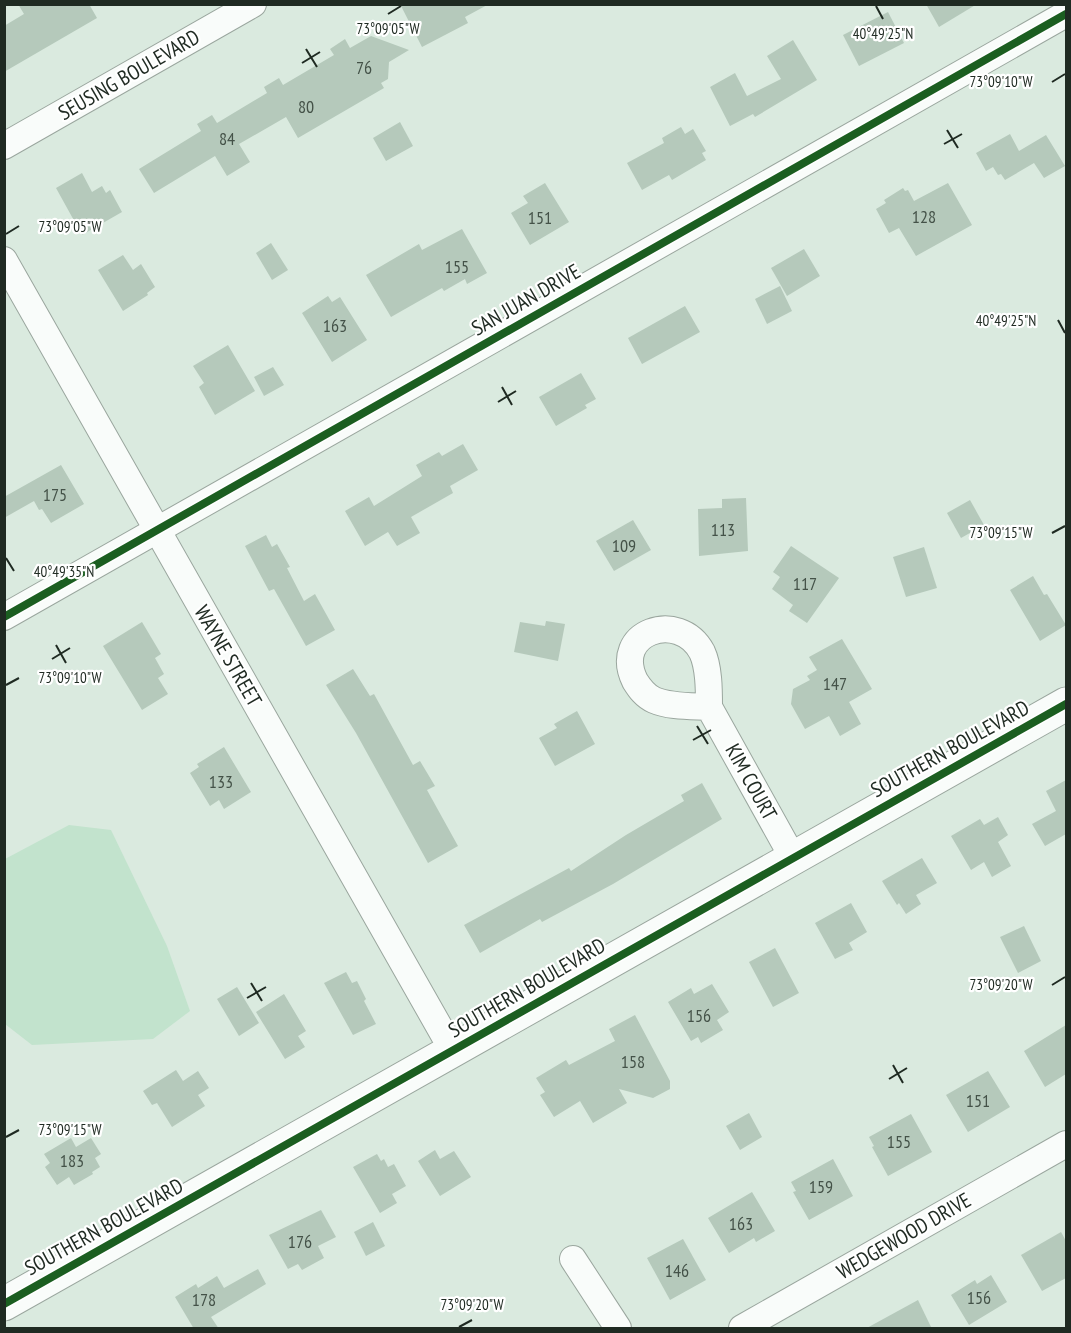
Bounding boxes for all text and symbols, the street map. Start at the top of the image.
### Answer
text: 73°09'05"W [356,19,420,38]
street label: SEUSING BOULEVARD [53,23,204,126]
text: 40°49'25"N [853,24,913,43]
house number: 76 [356,56,372,79]
text: 73°09'10"W [969,72,1033,91]
house number: 80 [298,95,314,118]
house number: 84 [219,127,235,150]
house number: 128 [912,205,936,228]
house number: 151 [528,206,552,229]
text: 73°09'05"W [38,217,102,236]
house number: 155 [445,255,469,278]
street label: SAN JUAN DRIVE [467,258,585,342]
text: 40°49'25"N [976,311,1036,330]
house number: 163 [323,314,347,337]
house number: 175 [43,483,67,506]
house number: 113 [711,518,735,541]
text: 73°09'15"W [969,523,1033,542]
house number: 109 [612,534,636,557]
text: 40°49'35"N [34,562,94,581]
house number: 117 [793,572,817,595]
street label: WAYNE STREET [189,600,269,712]
text: 73°09'10"W [38,668,102,687]
house number: 147 [823,672,847,695]
street label: SOUTHERN BOULEVARD [866,694,1034,803]
street label: KIM COURT [719,739,784,825]
house number: 133 [209,770,233,793]
street label: SOUTHERN BOULEVARD [443,932,610,1044]
text: 73°09'20"W [969,975,1033,994]
house number: 156 [687,1004,711,1027]
house number: 158 [621,1050,645,1073]
house number: 151 [966,1089,990,1112]
text: 73°09'15"W [38,1120,102,1139]
house number: 155 [887,1130,911,1153]
house number: 183 [60,1149,84,1172]
street label: SOUTHERN BOULEVARD [20,1172,188,1281]
house number: 159 [809,1175,833,1198]
street label: WEDGEWOOD DRIVE [832,1186,976,1285]
house number: 163 [729,1212,753,1235]
house number: 176 [288,1230,312,1253]
house number: 146 [665,1259,689,1282]
house number: 156 [967,1286,991,1309]
house number: 178 [192,1288,216,1311]
text: 73°09'20"W [440,1295,504,1314]

